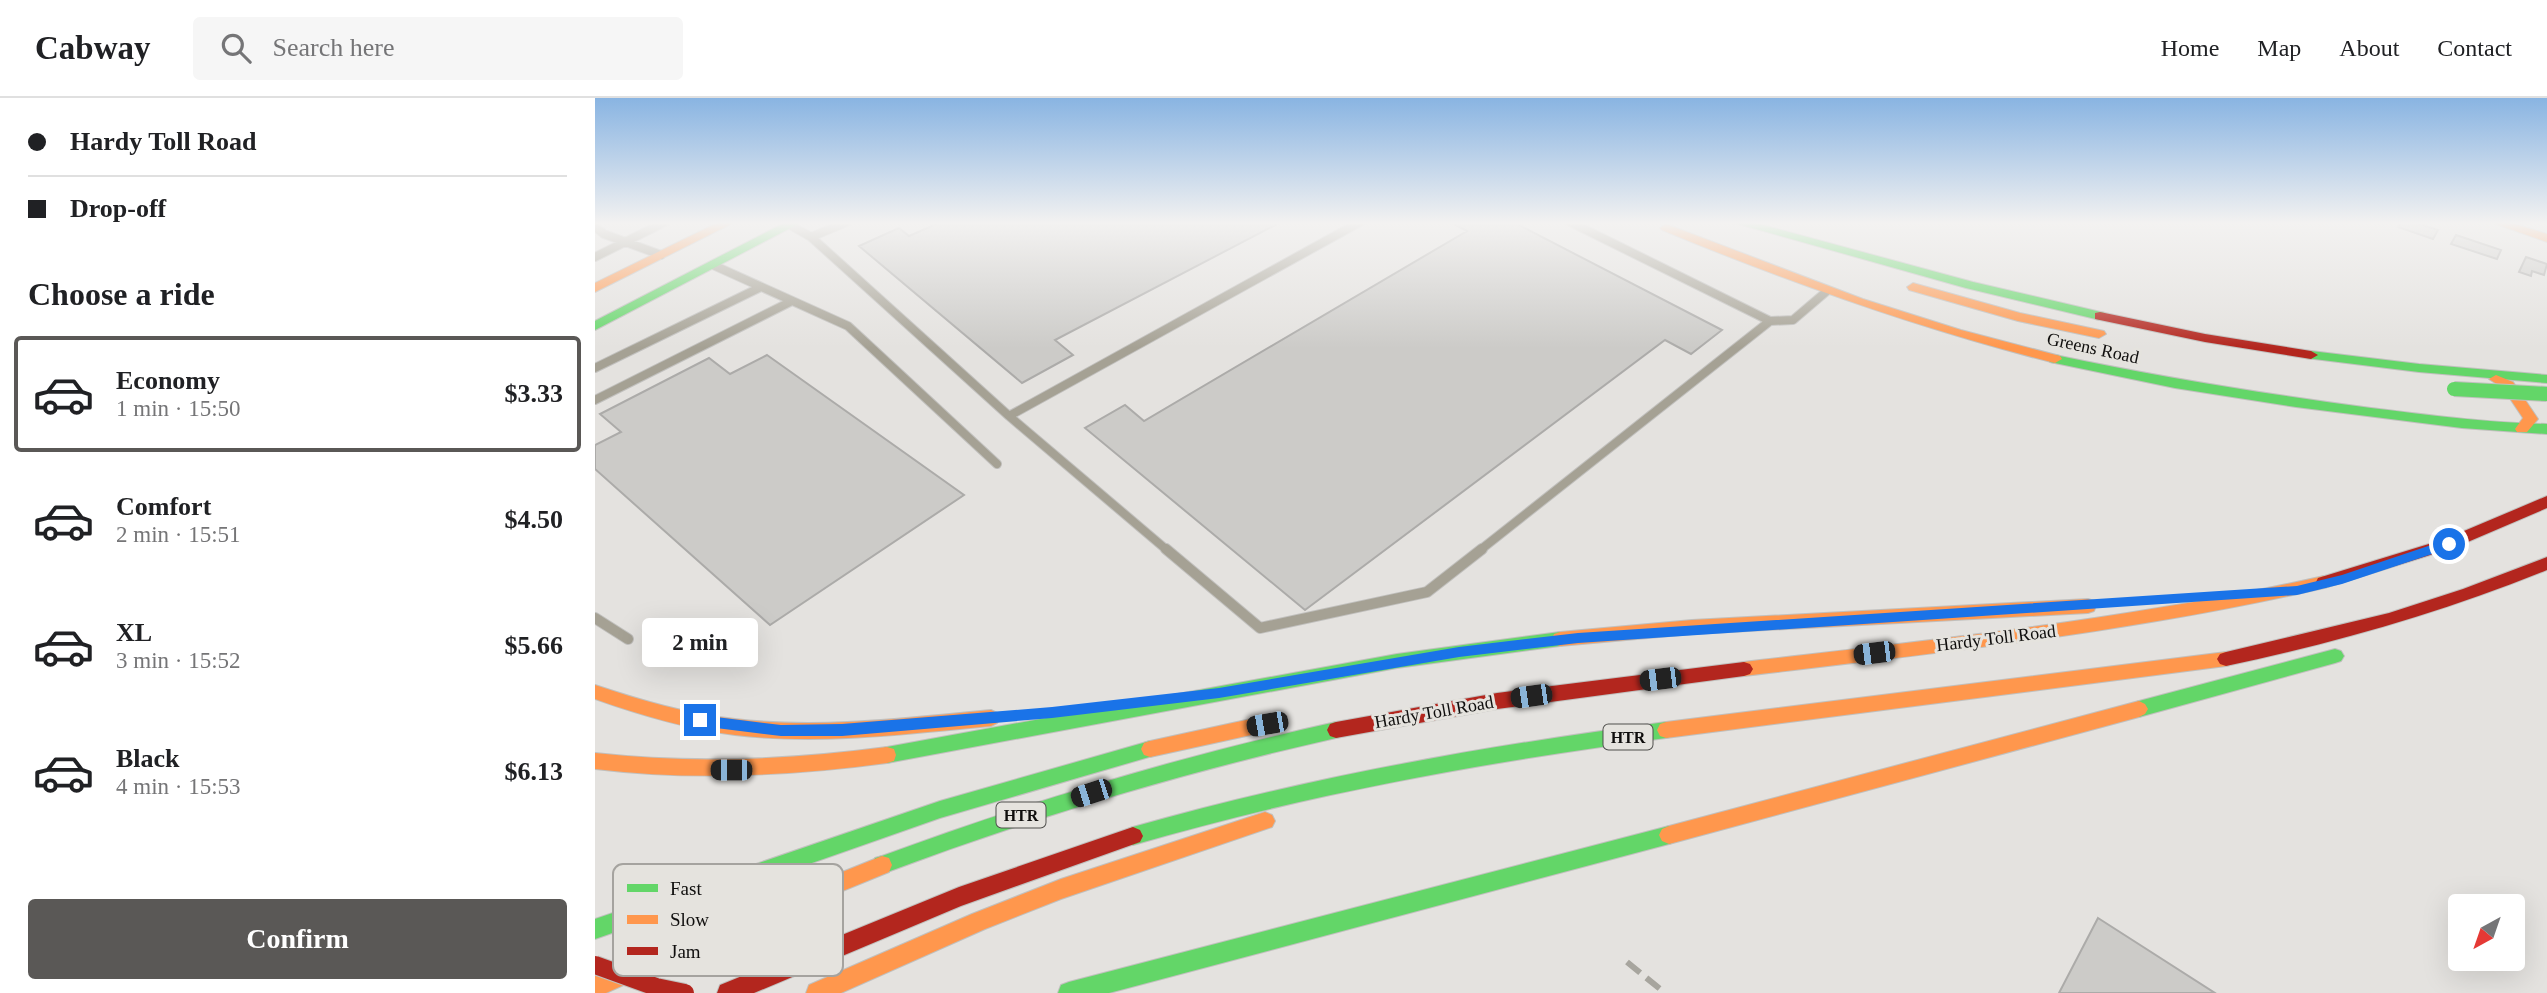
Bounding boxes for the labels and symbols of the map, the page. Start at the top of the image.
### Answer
street label: Greens Road [2045,329,2141,367]
route start [2433,528,2465,560]
callout: 2 min [642,618,758,668]
street label: Hardy Toll Road [1935,621,2057,655]
car [1852,640,1897,666]
car [1638,666,1683,692]
car [1509,683,1554,709]
street label: Hardy Toll Road [1373,692,1495,732]
route end [684,704,716,736]
car [1245,710,1290,738]
road number: HTR [1604,724,1653,750]
car [711,760,753,781]
car [1068,777,1115,809]
road number: HTR [997,802,1045,828]
legend [613,864,843,976]
text: Fast [670,878,702,899]
north arrow [2448,894,2525,971]
text: Slow [670,909,709,930]
text: Jam [670,941,701,962]

